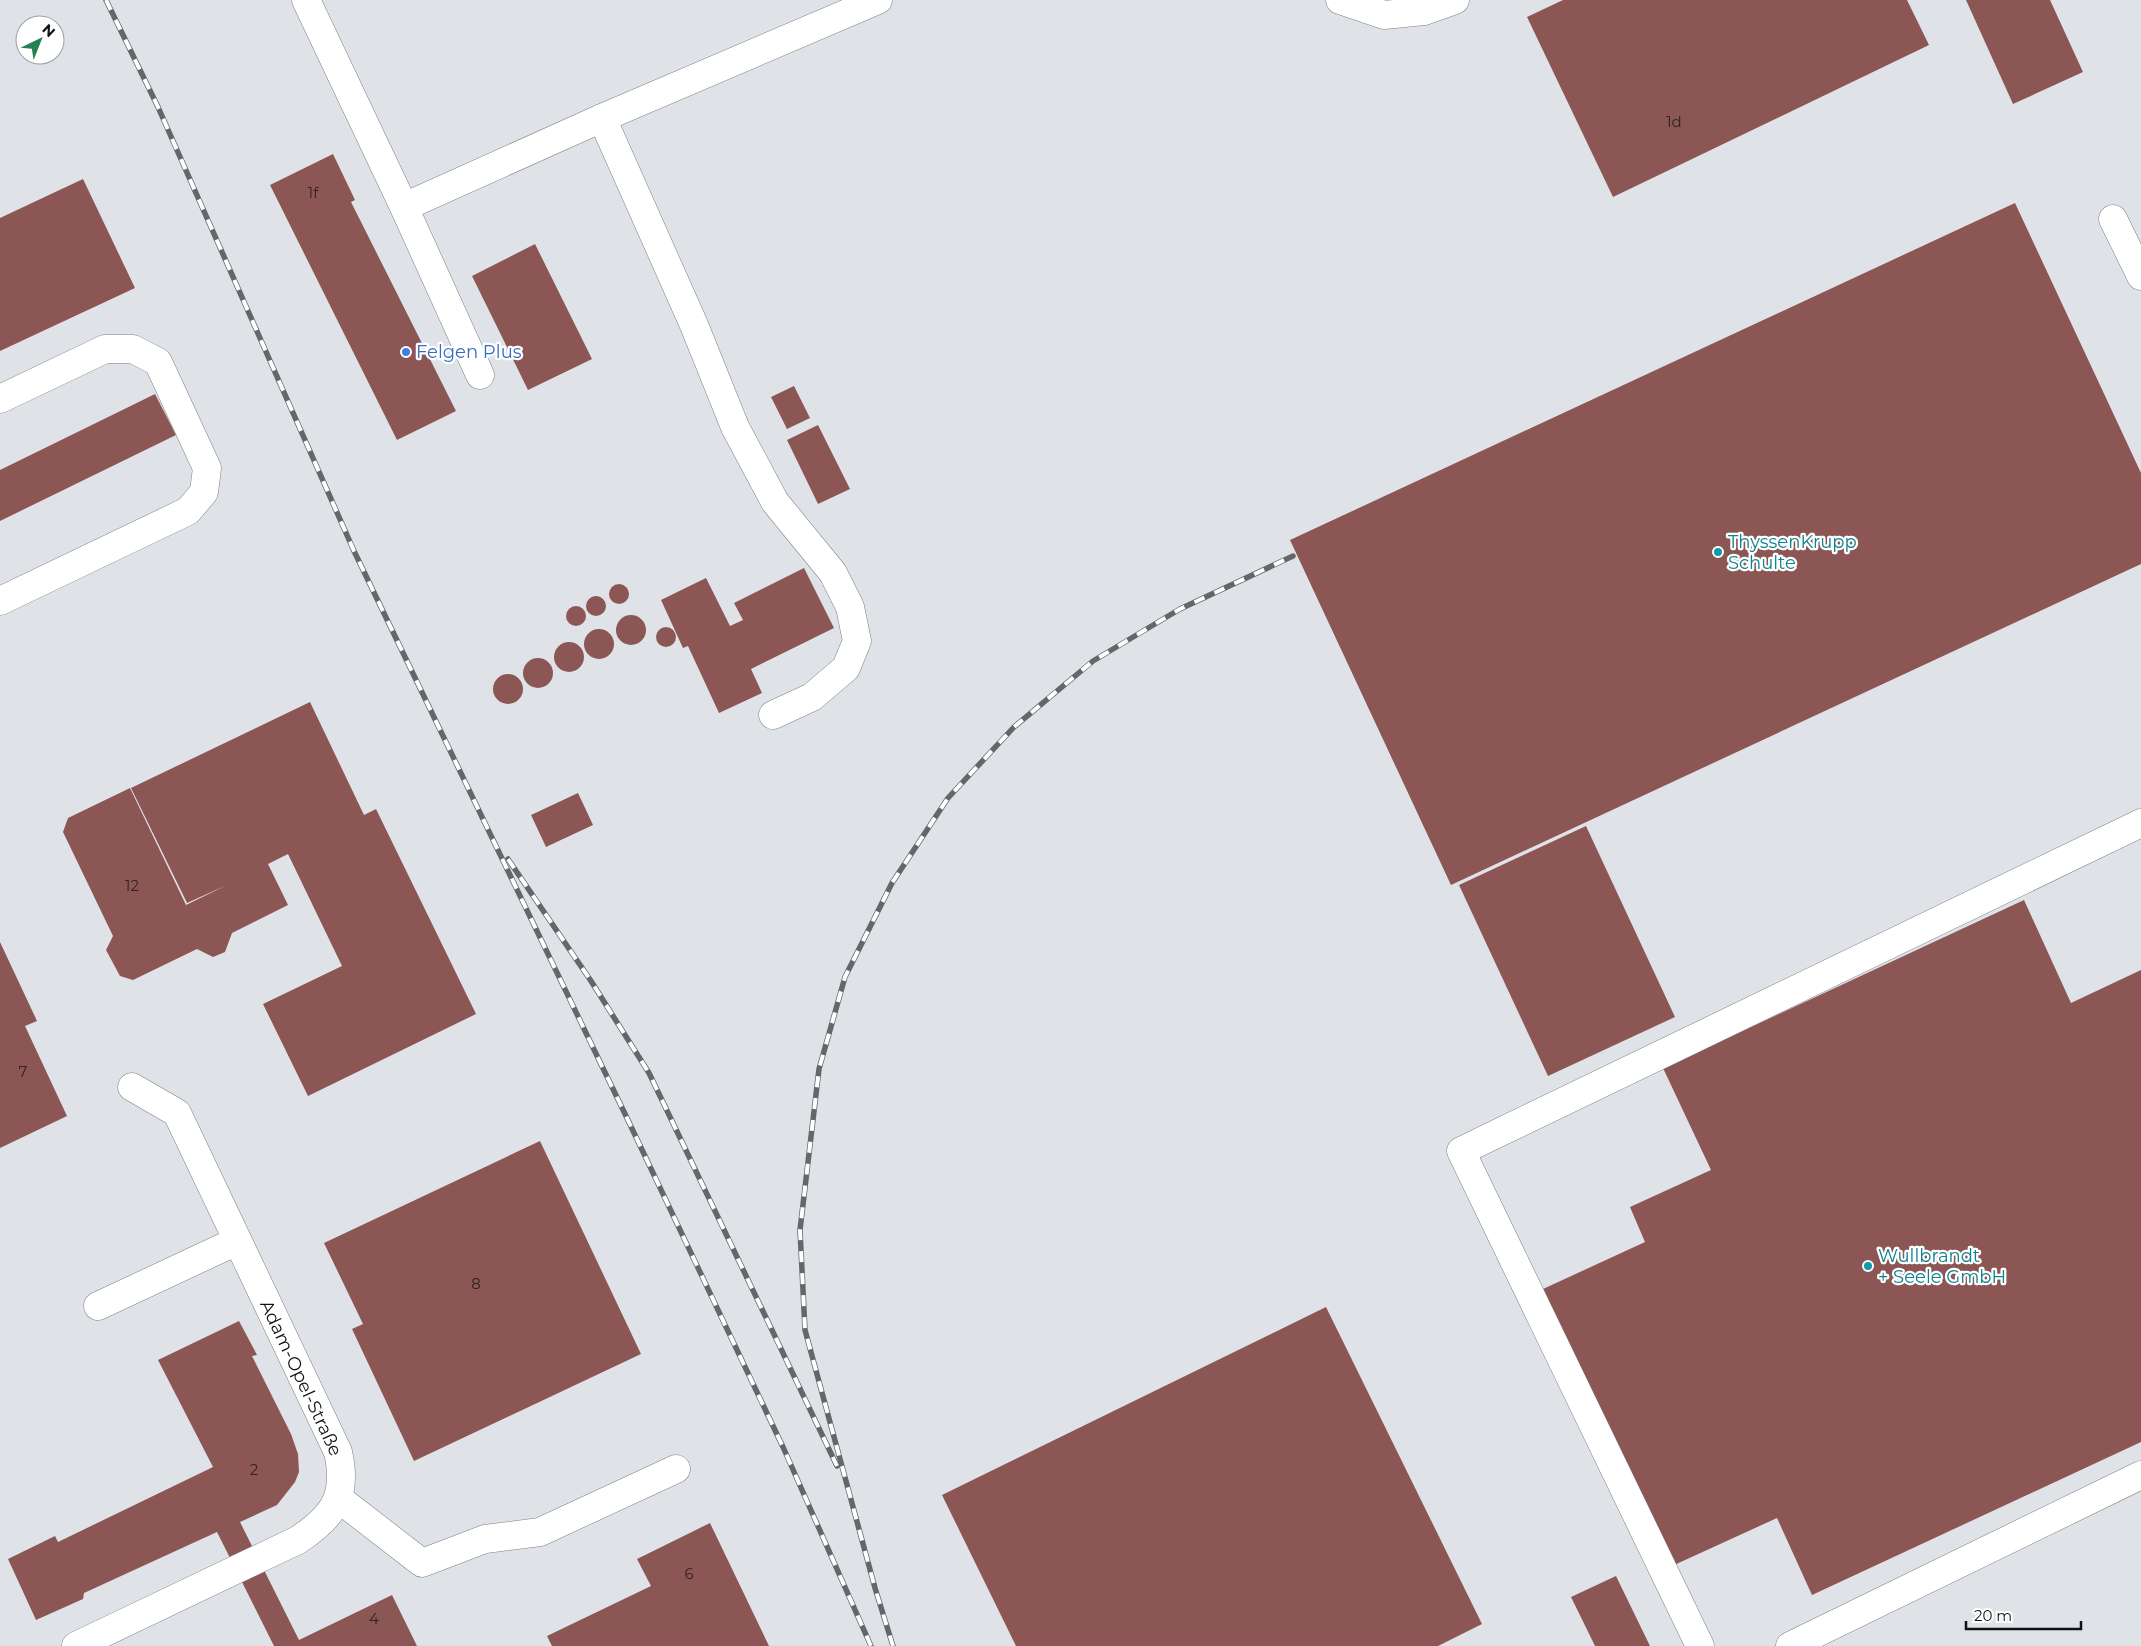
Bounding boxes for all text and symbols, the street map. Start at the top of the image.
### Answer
north arrow [15,15,65,65]
text: N [39,20,59,41]
house number: 1d [1666,112,1682,131]
house number: 1f [308,183,319,202]
place label: Felgen Plus [416,341,522,363]
marker: Felgen Plus [400,346,412,358]
place label: ThyssenKrupp Schulte [1728,531,1857,574]
marker: ThyssenKrupp Schulte [1712,546,1724,558]
house number: 12 [125,876,139,895]
house number: 7 [19,1062,28,1081]
place label: Wullbrandt + Seele GmbH [1878,1245,2006,1288]
marker: Wullbrandt + Seele GmbH [1862,1260,1874,1272]
house number: 8 [471,1274,481,1293]
street label: Adam-Opel-Straße [255,1296,347,1460]
house number: 2 [250,1460,258,1479]
house number: 6 [684,1564,694,1583]
scale bar [1966,1598,2081,1630]
text: 20 m [1974,1606,2012,1625]
house number: 4 [369,1609,379,1628]

